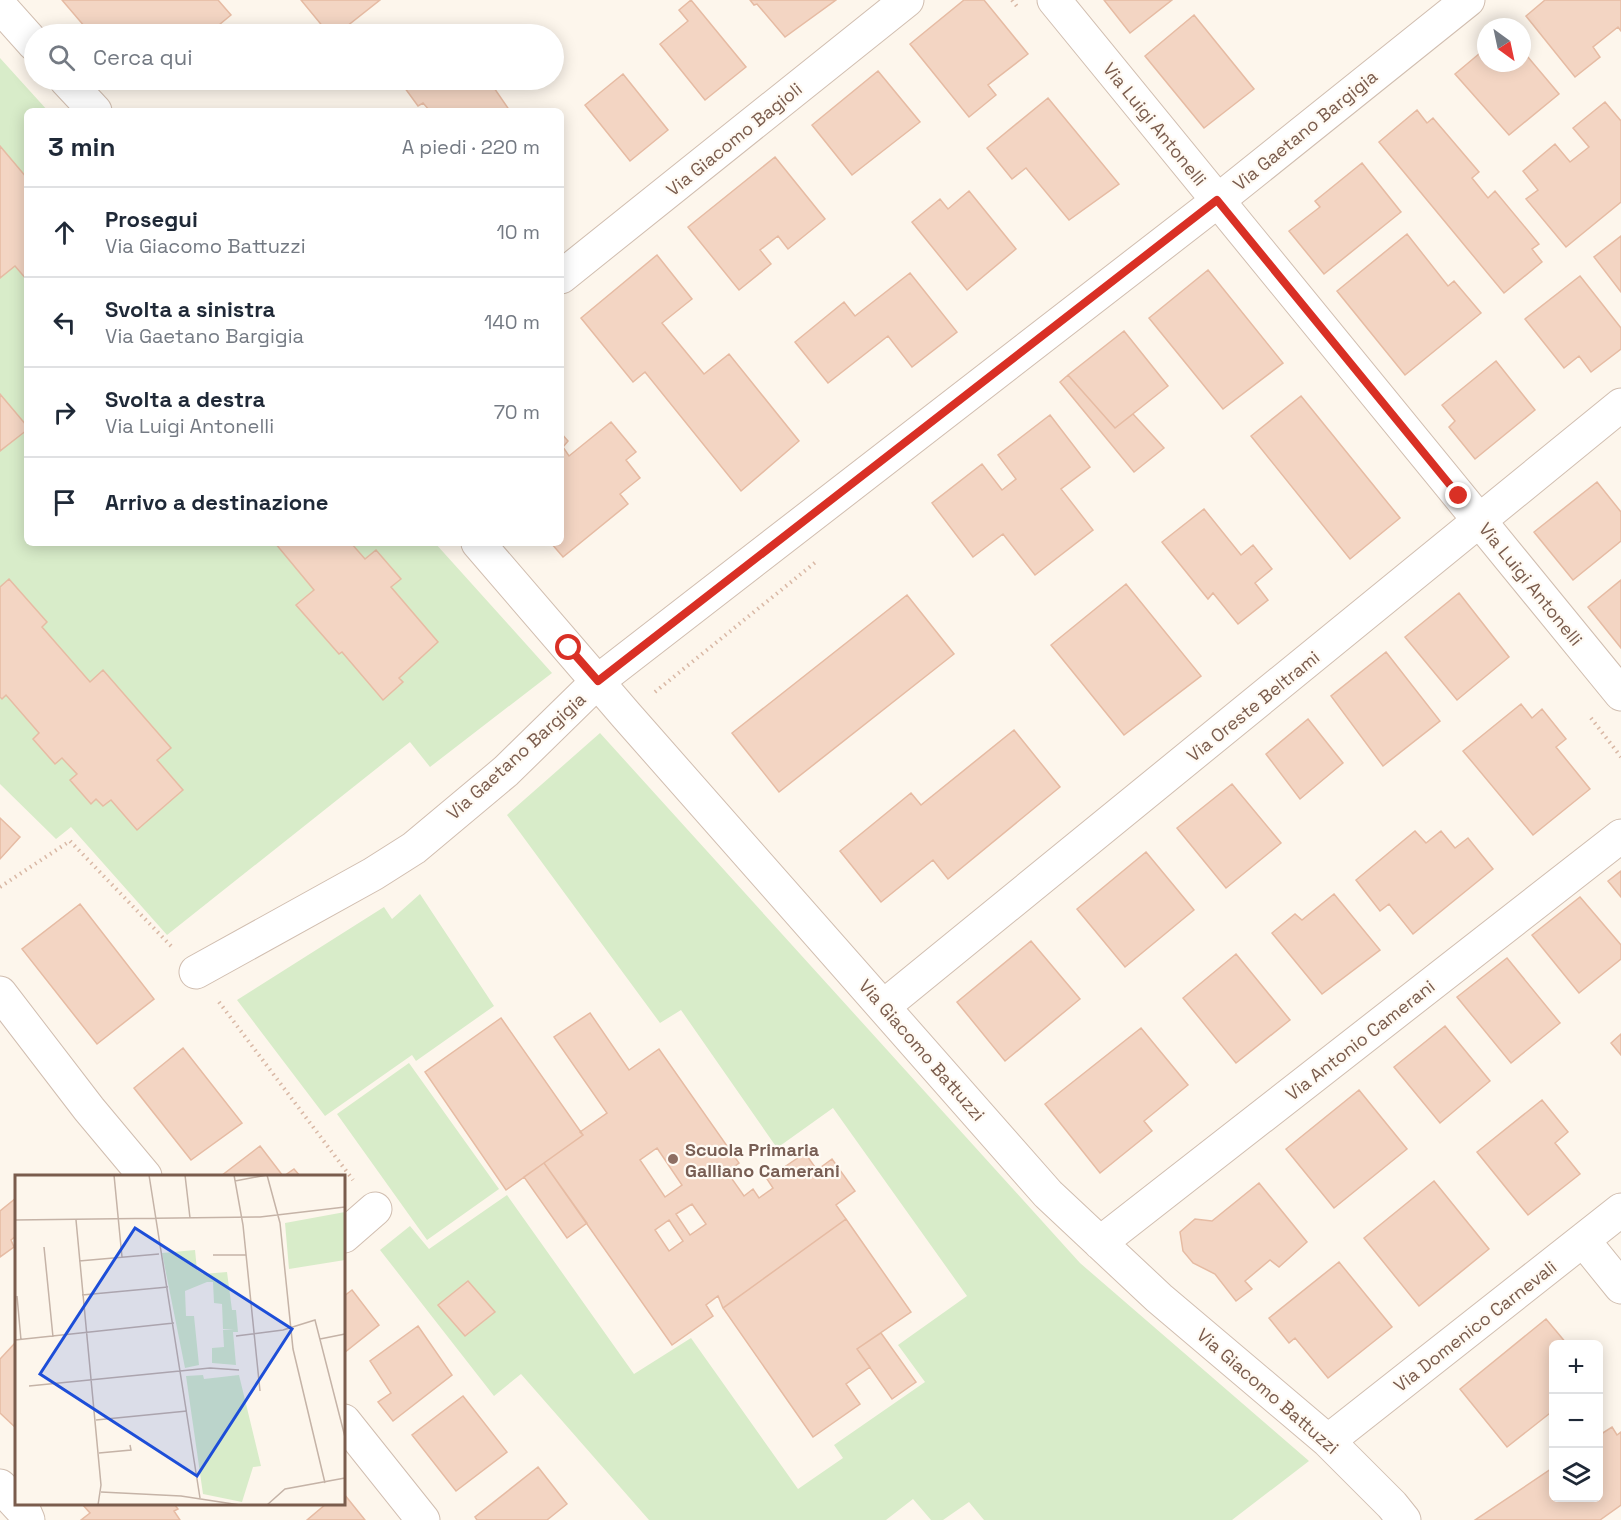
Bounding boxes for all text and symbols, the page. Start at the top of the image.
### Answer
north arrow [1477,18,1531,72]
search box [24,24,564,90]
icon: search [45,41,78,74]
text: Cerca qui [93,43,193,71]
street label: Via Luigi Antonelli [1098,58,1212,190]
street label: Via Gaetano Bargigia [1228,65,1382,195]
street label: Via Giacomo Bagioli [661,77,807,201]
text: 3 min [48,130,116,164]
text: A piedi · 220 m [402,134,540,160]
text: Prosegui [105,205,198,233]
icon: ahead [48,216,81,249]
text: 10 m [496,219,540,245]
text: Via Giacomo Battuzzi [105,233,306,259]
text: Svolta a sinistra [105,295,275,323]
icon: left [48,306,81,339]
text: 140 m [484,309,540,335]
text: Via Gaetano Bargigia [105,323,304,349]
text: Svolta a destra [105,385,265,413]
icon: right [48,396,81,429]
text: 70 m [494,399,540,425]
text: Via Luigi Antonelli [105,413,274,439]
route end [1445,482,1471,508]
icon: arrive [48,486,81,519]
text: Arrivo a destinazione [105,488,328,516]
street label: Via Luigi Antonelli [1474,518,1588,650]
route start [555,634,581,660]
street label: Via Oreste Beltrami [1182,645,1324,767]
street label: Via Gaetano Bargigia [442,688,590,824]
street label: Via Giacomo Battuzzi [854,974,990,1126]
street label: Via Antonio Camerani [1281,975,1439,1105]
place label: Scuola Primaria Galliano Camerani [685,1138,840,1182]
marker: Scuola Primaria Galliano Camerani [666,1152,680,1166]
inset map [15,1175,345,1505]
street label: Via Domenico Carnevali [1389,1255,1561,1397]
street label: Via Giacomo Battuzzi [1192,1323,1344,1459]
map controls [1549,1340,1603,1502]
button: + [1549,1340,1603,1394]
button: − [1549,1394,1603,1448]
button: layers [1549,1448,1603,1502]

